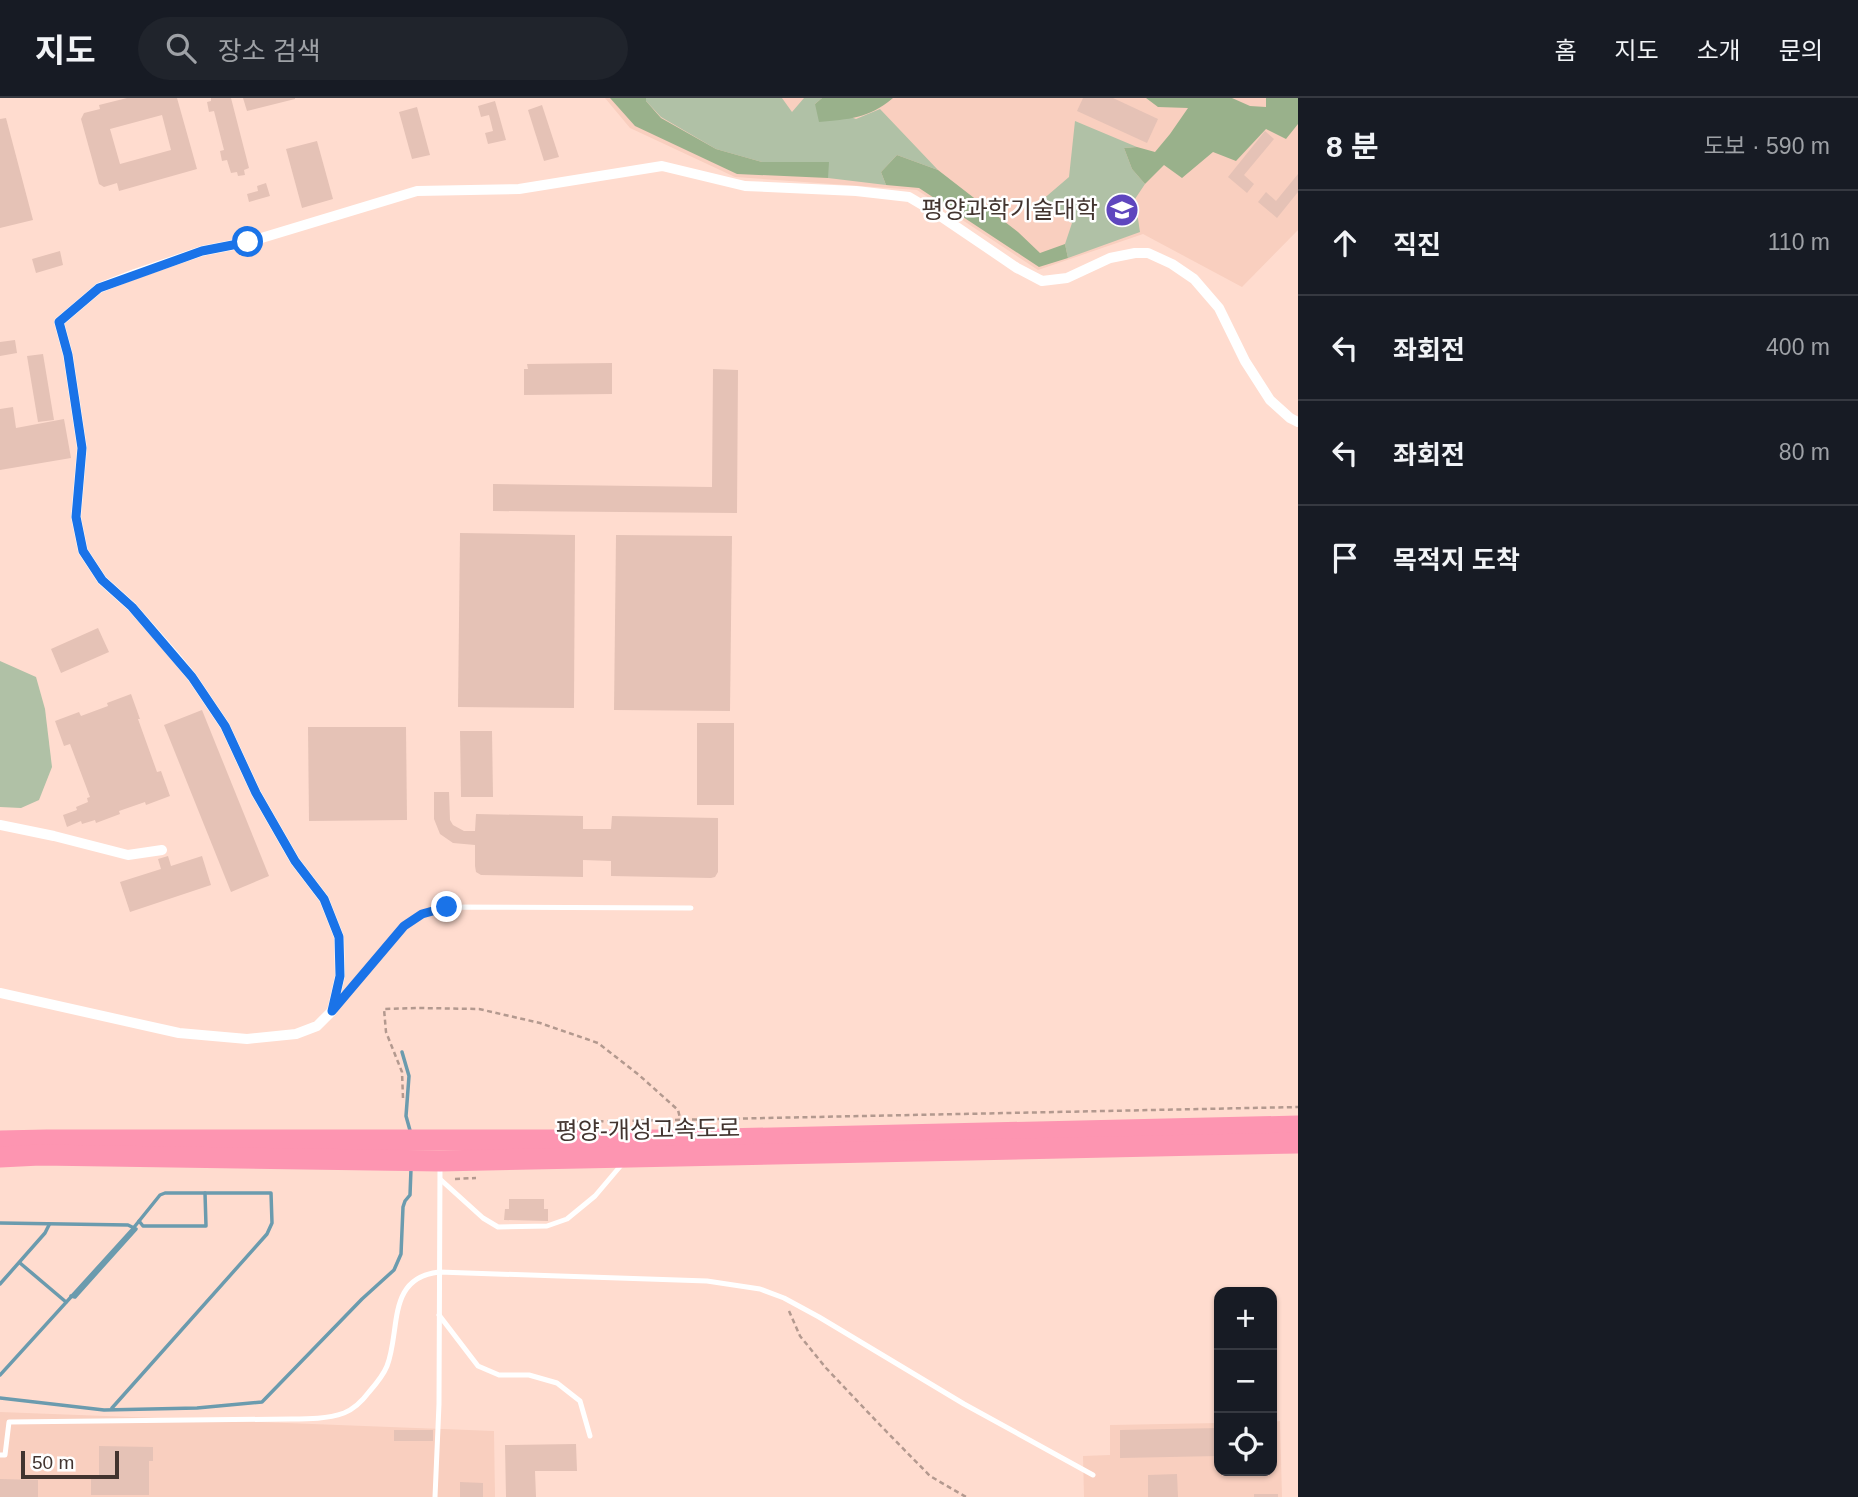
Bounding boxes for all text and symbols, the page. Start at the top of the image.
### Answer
search box [138,17,628,80]
icon: search [162,29,200,67]
text: 지도 [35,32,96,69]
text: 장소 검색 [218,36,321,66]
text: 홈 [1554,37,1576,64]
text: 지도 [1614,37,1659,64]
text: 소개 [1697,37,1741,64]
text: 문의 [1779,37,1823,64]
text: 8 분 [1326,130,1379,163]
text: 도보 · 590 m [1703,133,1830,159]
school or university icon: 평양과학기술대학 [1103,191,1141,229]
place label: 평양과학기술대학 [921,196,1098,223]
icon: ahead [1326,224,1364,262]
route start [232,226,263,257]
text: 110 m [1768,229,1830,255]
text: 직진 [1393,230,1441,260]
icon: left [1326,329,1364,367]
text: 400 m [1766,334,1830,360]
text: 좌회전 [1393,335,1465,365]
icon: left [1326,434,1364,472]
text: 80 m [1779,439,1830,465]
text: 좌회전 [1393,440,1465,470]
icon: arrive [1326,539,1364,577]
text: 목적지 도착 [1393,545,1520,575]
route end [431,891,462,922]
street label: 평양-개성고속도로 [555,1114,741,1145]
map controls [1214,1287,1277,1476]
button: + [1214,1287,1277,1350]
button: − [1214,1350,1277,1413]
button: locate [1214,1413,1277,1476]
scale bar [21,1448,119,1480]
text: 50 m [32,1452,74,1473]

